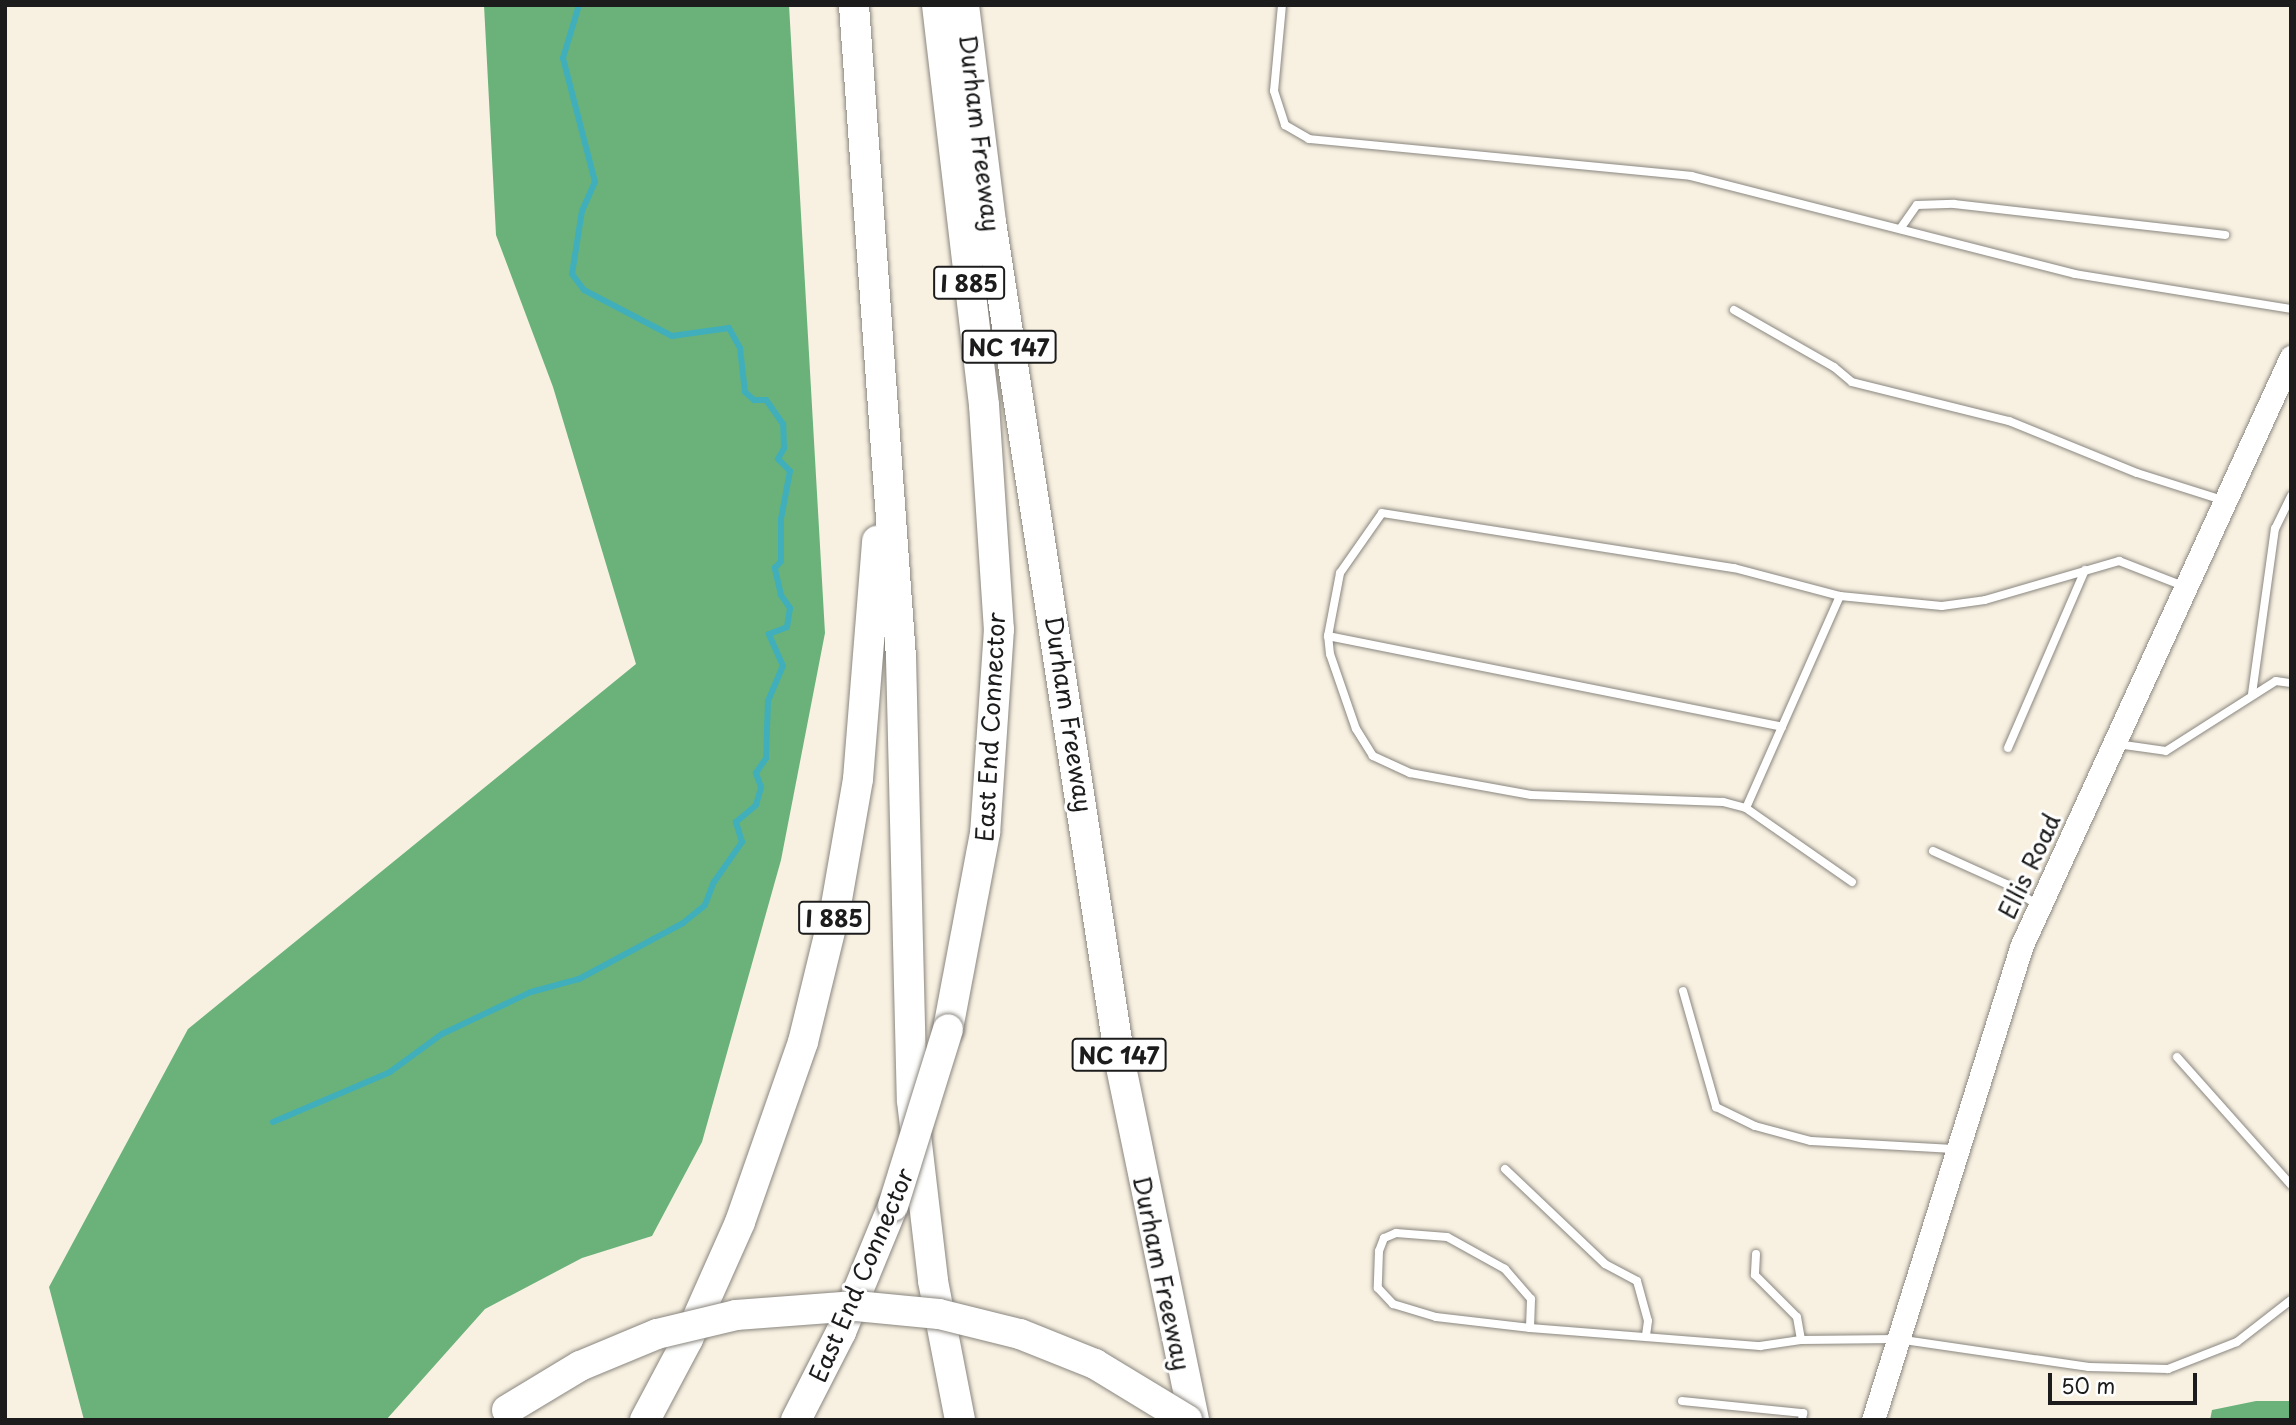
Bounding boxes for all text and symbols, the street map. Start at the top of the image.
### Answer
street label: Durham Freeway [954,32,1006,234]
road number: I 885 [932,264,1006,302]
road number: NC 147 [960,328,1058,366]
street label: East End Connector [970,611,1010,843]
street label: Durham Freeway [1039,613,1099,815]
street label: Ellis Road [1992,809,2066,923]
road number: I 885 [797,898,871,937]
road number: NC 147 [1070,1036,1168,1074]
street label: East End Connector [803,1163,919,1387]
street label: Durham Freeway [1127,1172,1197,1374]
scale bar [2051,1358,2200,1402]
text: 50 m [2061,1369,2115,1401]

